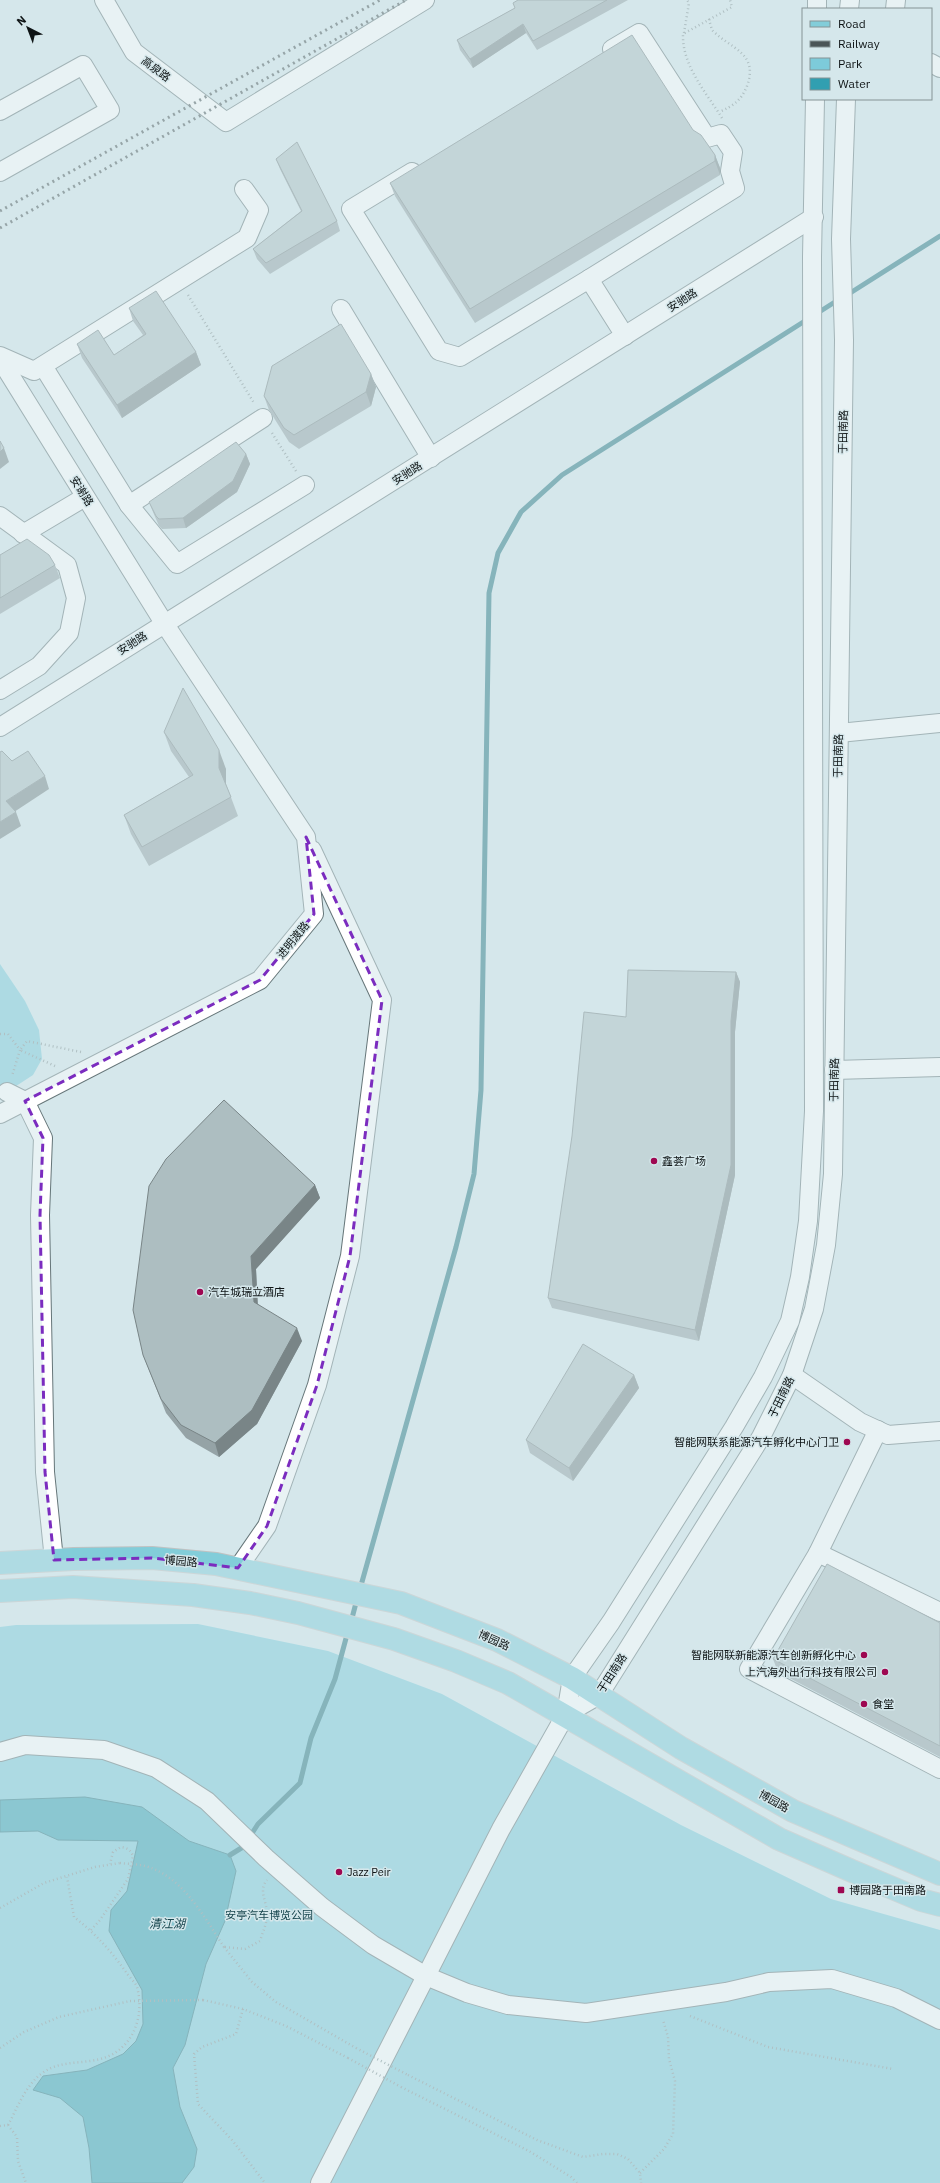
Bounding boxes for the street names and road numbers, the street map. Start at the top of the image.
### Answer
street label: 高泉路 [139,53,173,85]
street label: 安驰路 [664,285,700,315]
street label: 于田南路 [836,410,850,454]
street label: 安驰路 [389,458,425,488]
street label: 安谢路 [67,473,97,509]
street label: 安驰路 [114,628,150,658]
street label: 于田南路 [831,734,845,778]
street label: 进明渡路 [274,918,312,962]
street label: 于田南路 [827,1058,841,1102]
street label: 于田南路 [765,1374,797,1420]
street label: 博园路 [164,1553,198,1569]
street label: 博园路 [476,1627,512,1653]
street label: 于田南路 [594,1651,630,1695]
street label: 博园路 [756,1787,792,1815]

